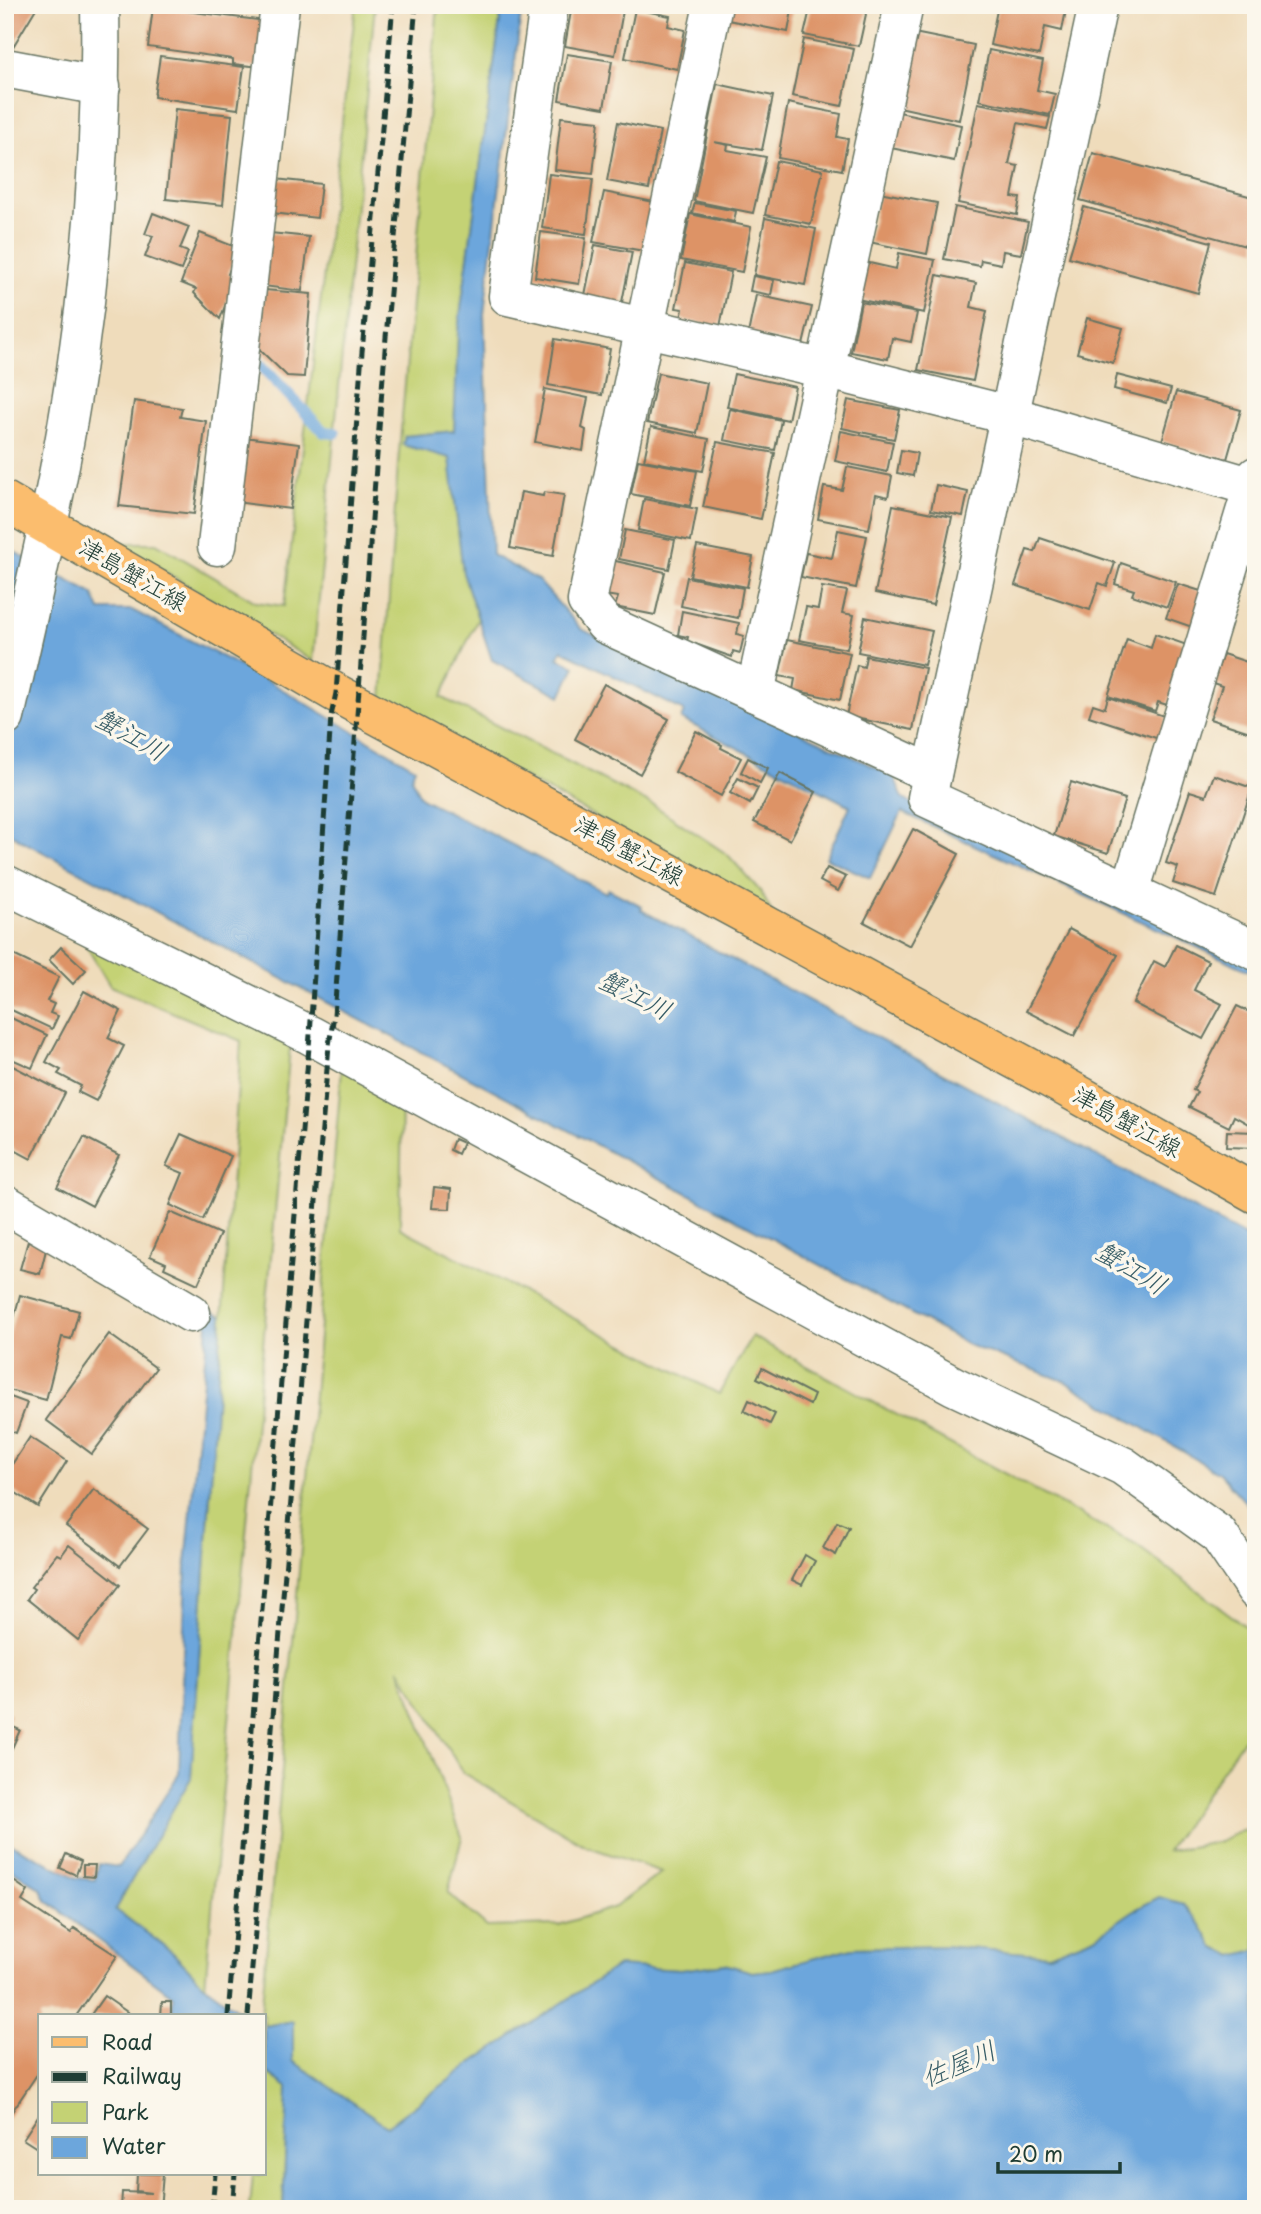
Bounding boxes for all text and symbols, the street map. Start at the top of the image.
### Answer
street label: 津島蟹江線 [73,528,195,619]
water label: 蟹江川 [88,697,175,770]
street label: 津島蟹江線 [569,805,691,893]
water label: 蟹江川 [592,959,679,1029]
street label: 津島蟹江線 [1067,1075,1189,1165]
water label: 蟹江川 [1088,1230,1175,1304]
legend [38,2014,266,2176]
text: Road [102,2025,153,2057]
water label: 佐屋川 [915,2029,1002,2096]
text: Railway [102,2059,182,2091]
text: Park [102,2095,149,2127]
text: Water [102,2129,166,2161]
scale bar [998,2130,1121,2174]
text: 20 m [1009,2137,1063,2169]

